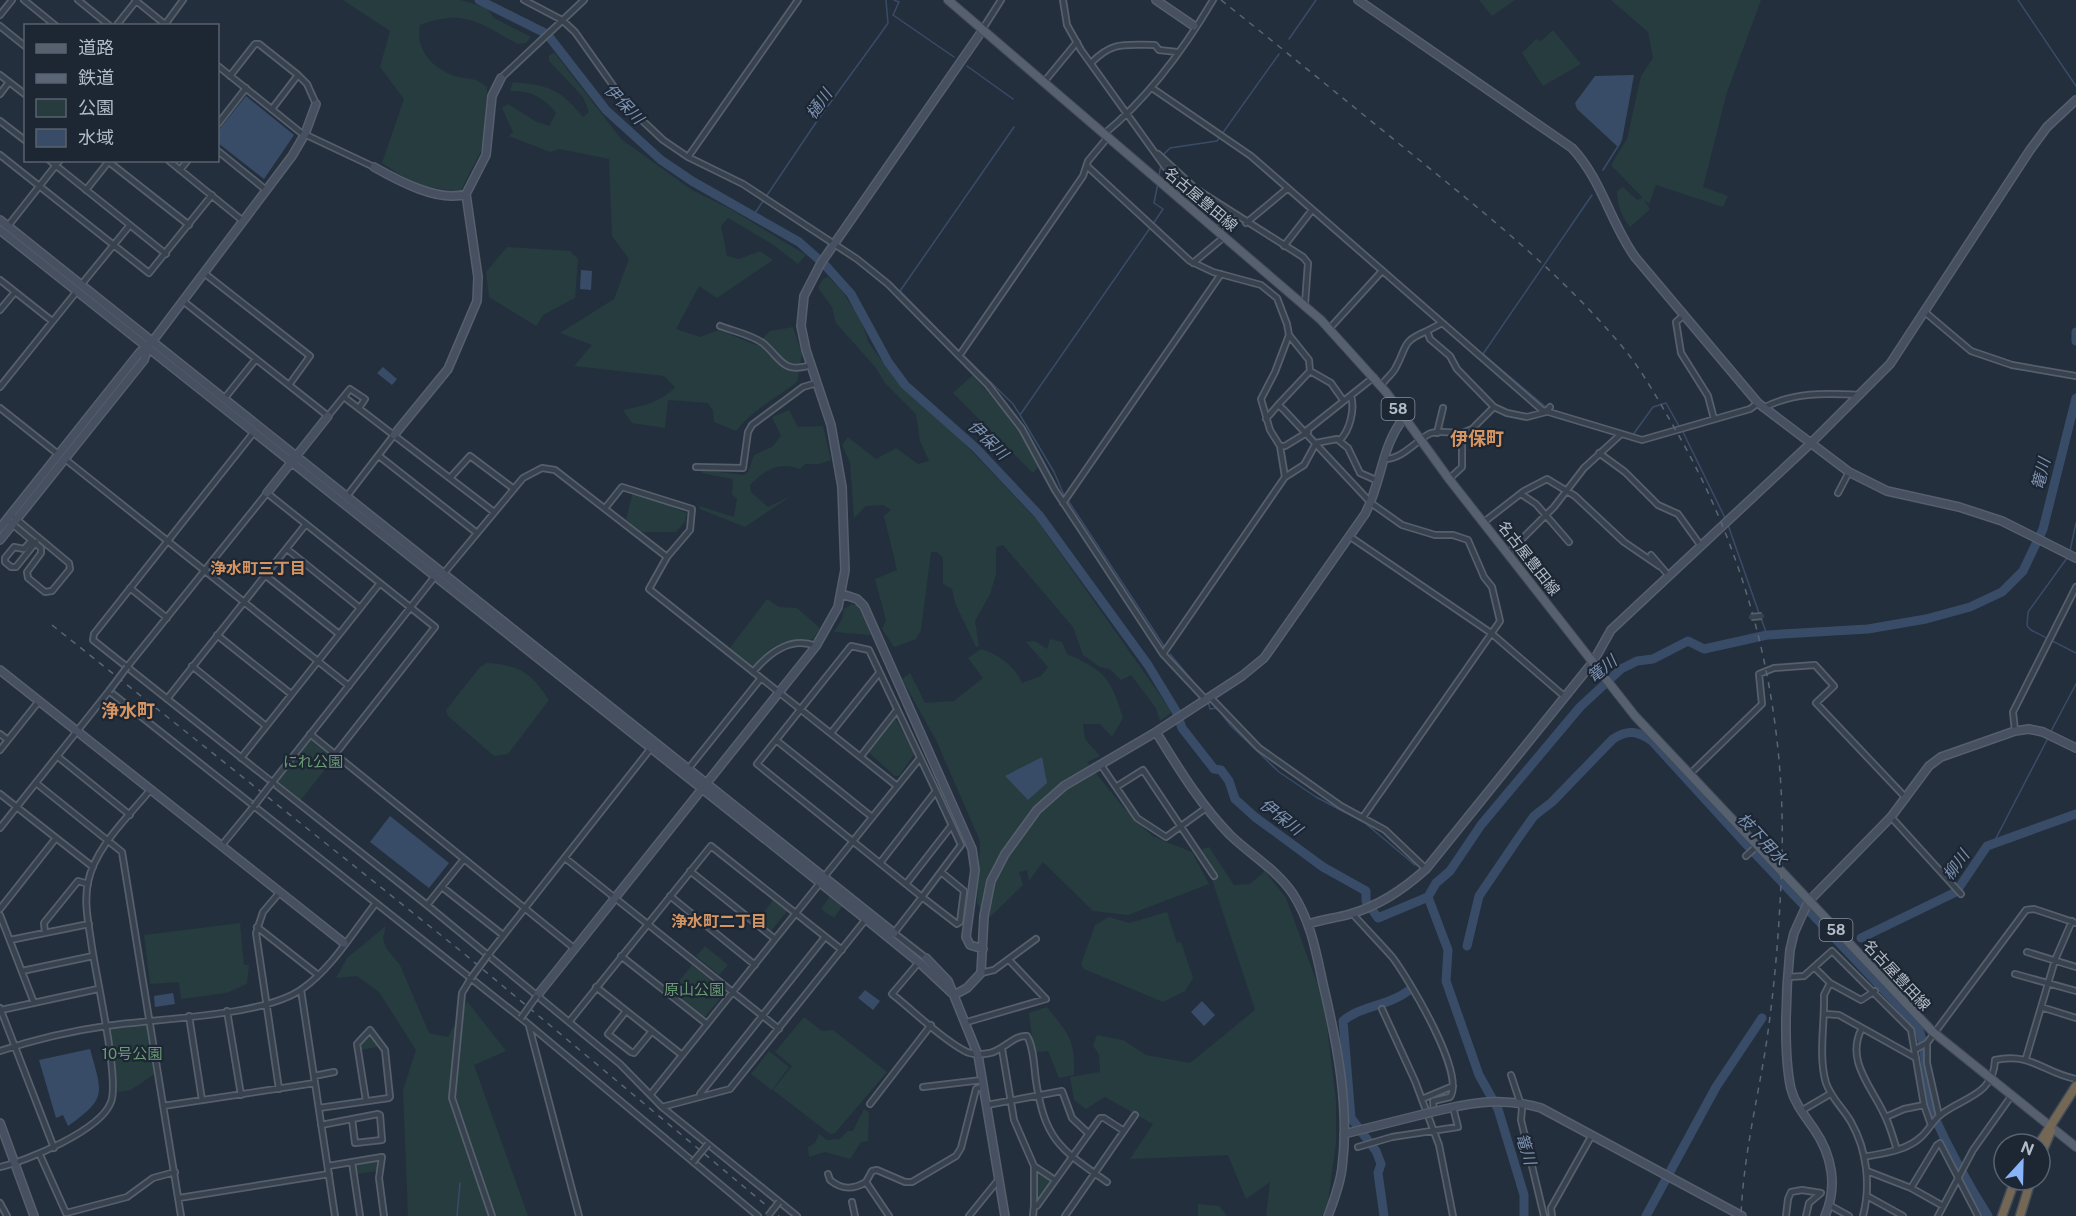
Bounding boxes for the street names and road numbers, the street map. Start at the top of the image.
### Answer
street label: 名古屋豊田線 [1161,164,1241,234]
road number: 58 [1382,398,1414,420]
street label: 名古屋豊田線 [1495,517,1563,599]
road number: 58 [1820,919,1852,941]
street label: 名古屋豊田線 [1860,936,1934,1014]

